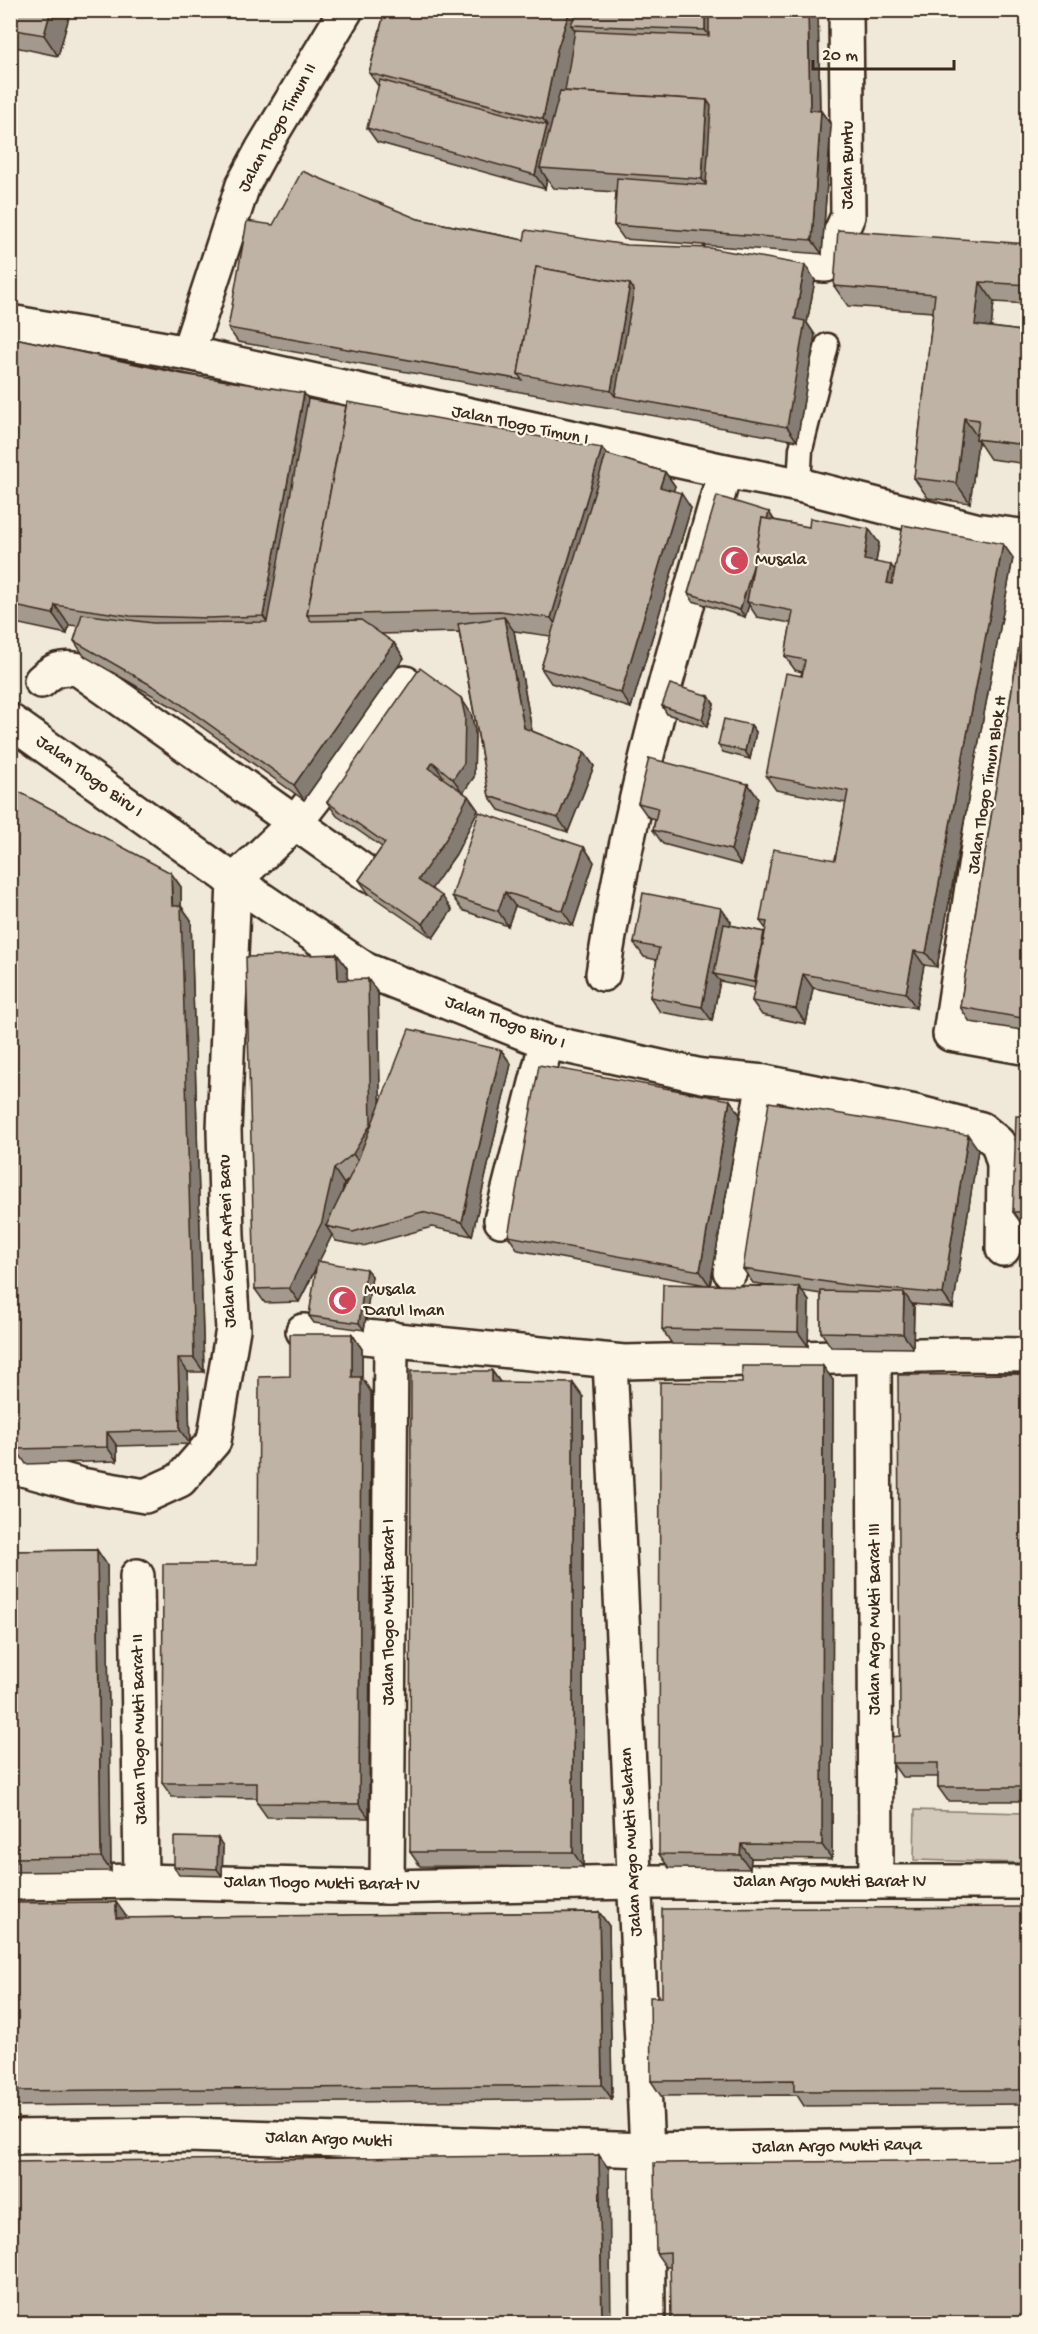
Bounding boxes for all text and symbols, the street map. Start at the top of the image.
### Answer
scale bar [813,33,954,71]
text: 20 m [822,46,858,67]
street label: Jalan Tlogo Timun II [234,60,322,196]
street label: Jalan Buntu [838,120,859,209]
street label: Jalan Tlogo Timun I [450,401,590,451]
mosque icon: Musala [718,544,750,576]
place label: Musala [755,550,808,571]
street label: Jalan Tlogo Timun Blok H [964,694,1013,876]
street label: Jalan Tlogo Biru I [31,731,147,823]
street label: Jalan Tlogo Biru I [442,991,568,1055]
street label: Jalan Griya Arteri Baru [214,1154,242,1328]
place label: Musala Darul Iman [363,1280,445,1322]
mosque icon: Musala Darul Iman [327,1284,359,1316]
street label: Jalan Tlogo Mukti Barat I [379,1519,400,1705]
street label: Jalan Argo Mukti Barat III [865,1523,886,1715]
street label: Jalan Tlogo Mukti Barat II [128,1633,152,1825]
street label: Jalan Argo Mukti Selatan [617,1747,647,1937]
street label: Jalan Tlogo Mukti Barat IV [224,1872,420,1896]
street label: Jalan Argo Mukti Barat IV [733,1872,927,1893]
street label: Jalan Argo Mukti [265,2127,393,2153]
street label: Jalan Argo Mukti Raya [752,2135,923,2159]

